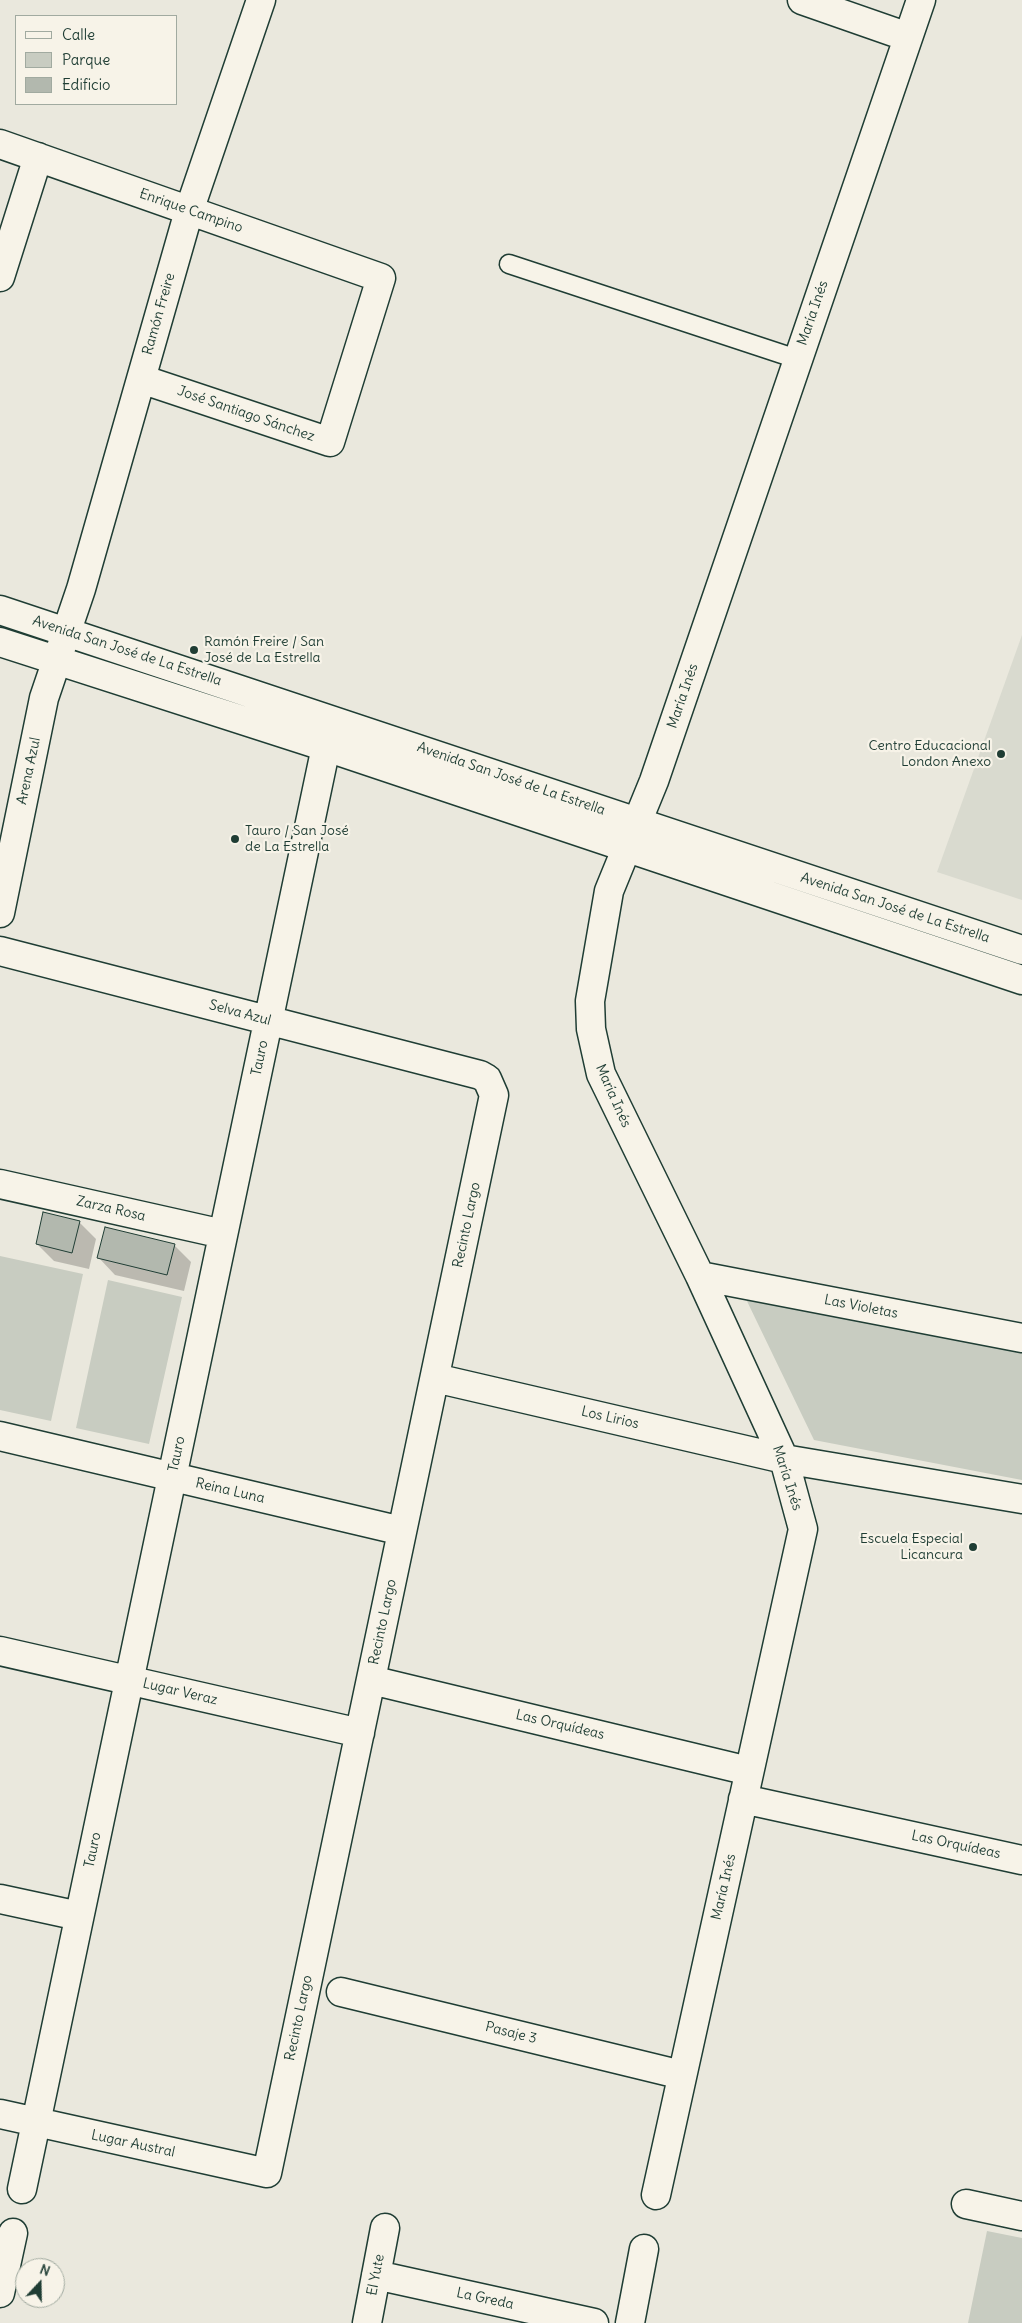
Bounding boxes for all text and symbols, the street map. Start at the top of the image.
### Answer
legend [15,15,178,105]
text: Calle [62,25,95,44]
text: Parque [62,50,110,69]
text: Edificio [62,75,110,94]
street label: Enrique Campino [137,185,245,237]
street label: Ramón Freire [139,271,179,357]
street label: María Inés [794,278,832,348]
street label: José Santiago Sánchez [175,383,317,445]
street label: Avenida San José de La Estrella [30,612,224,690]
place label: Ramón Freire / San José de La Estrella [204,634,324,666]
marker: Ramón Freire / San José de La Estrella [188,644,200,656]
street label: María Inés [664,661,702,731]
street label: Arena Azul [14,736,44,806]
place label: Centro Educacional London Anexo [868,738,991,770]
street label: Avenida San José de La Estrella [415,739,607,819]
marker: Centro Educacional London Anexo [995,748,1007,760]
place label: Tauro / San José de La Estrella [245,823,349,856]
marker: Tauro / San José de La Estrella [229,833,241,845]
street label: Avenida San José de La Estrella [798,869,992,947]
street label: Selva Azul [207,997,273,1029]
street label: Tauro [248,1039,272,1077]
street label: María Inés [592,1062,634,1130]
street label: Recinto Largo [450,1181,484,1269]
street label: Zarza Rosa [75,1193,147,1225]
street label: Las Violetas [823,1292,899,1322]
street label: Los Lirios [579,1403,641,1433]
street label: Tauro [165,1435,189,1473]
street label: María Inés [769,1443,805,1513]
street label: Reina Luna [194,1475,266,1507]
place label: Escuela Especial Licancura [860,1531,963,1564]
marker: Escuela Especial Licancura [967,1541,979,1553]
street label: Recinto Largo [366,1578,400,1666]
street label: Lugar Veraz [141,1675,219,1709]
street label: Las Orquídeas [514,1707,606,1743]
street label: Las Orquídeas [910,1827,1002,1863]
street label: Tauro [81,1831,105,1869]
street label: María Inés [708,1852,740,1922]
street label: Recinto Largo [282,1974,316,2062]
street label: Pasaje 3 [484,2019,538,2047]
street label: Lugar Austral [90,2127,176,2161]
street label: El Yute [364,2253,388,2297]
north arrow [15,2258,65,2308]
text: N [37,2260,53,2280]
street label: La Greda [455,2285,515,2313]

